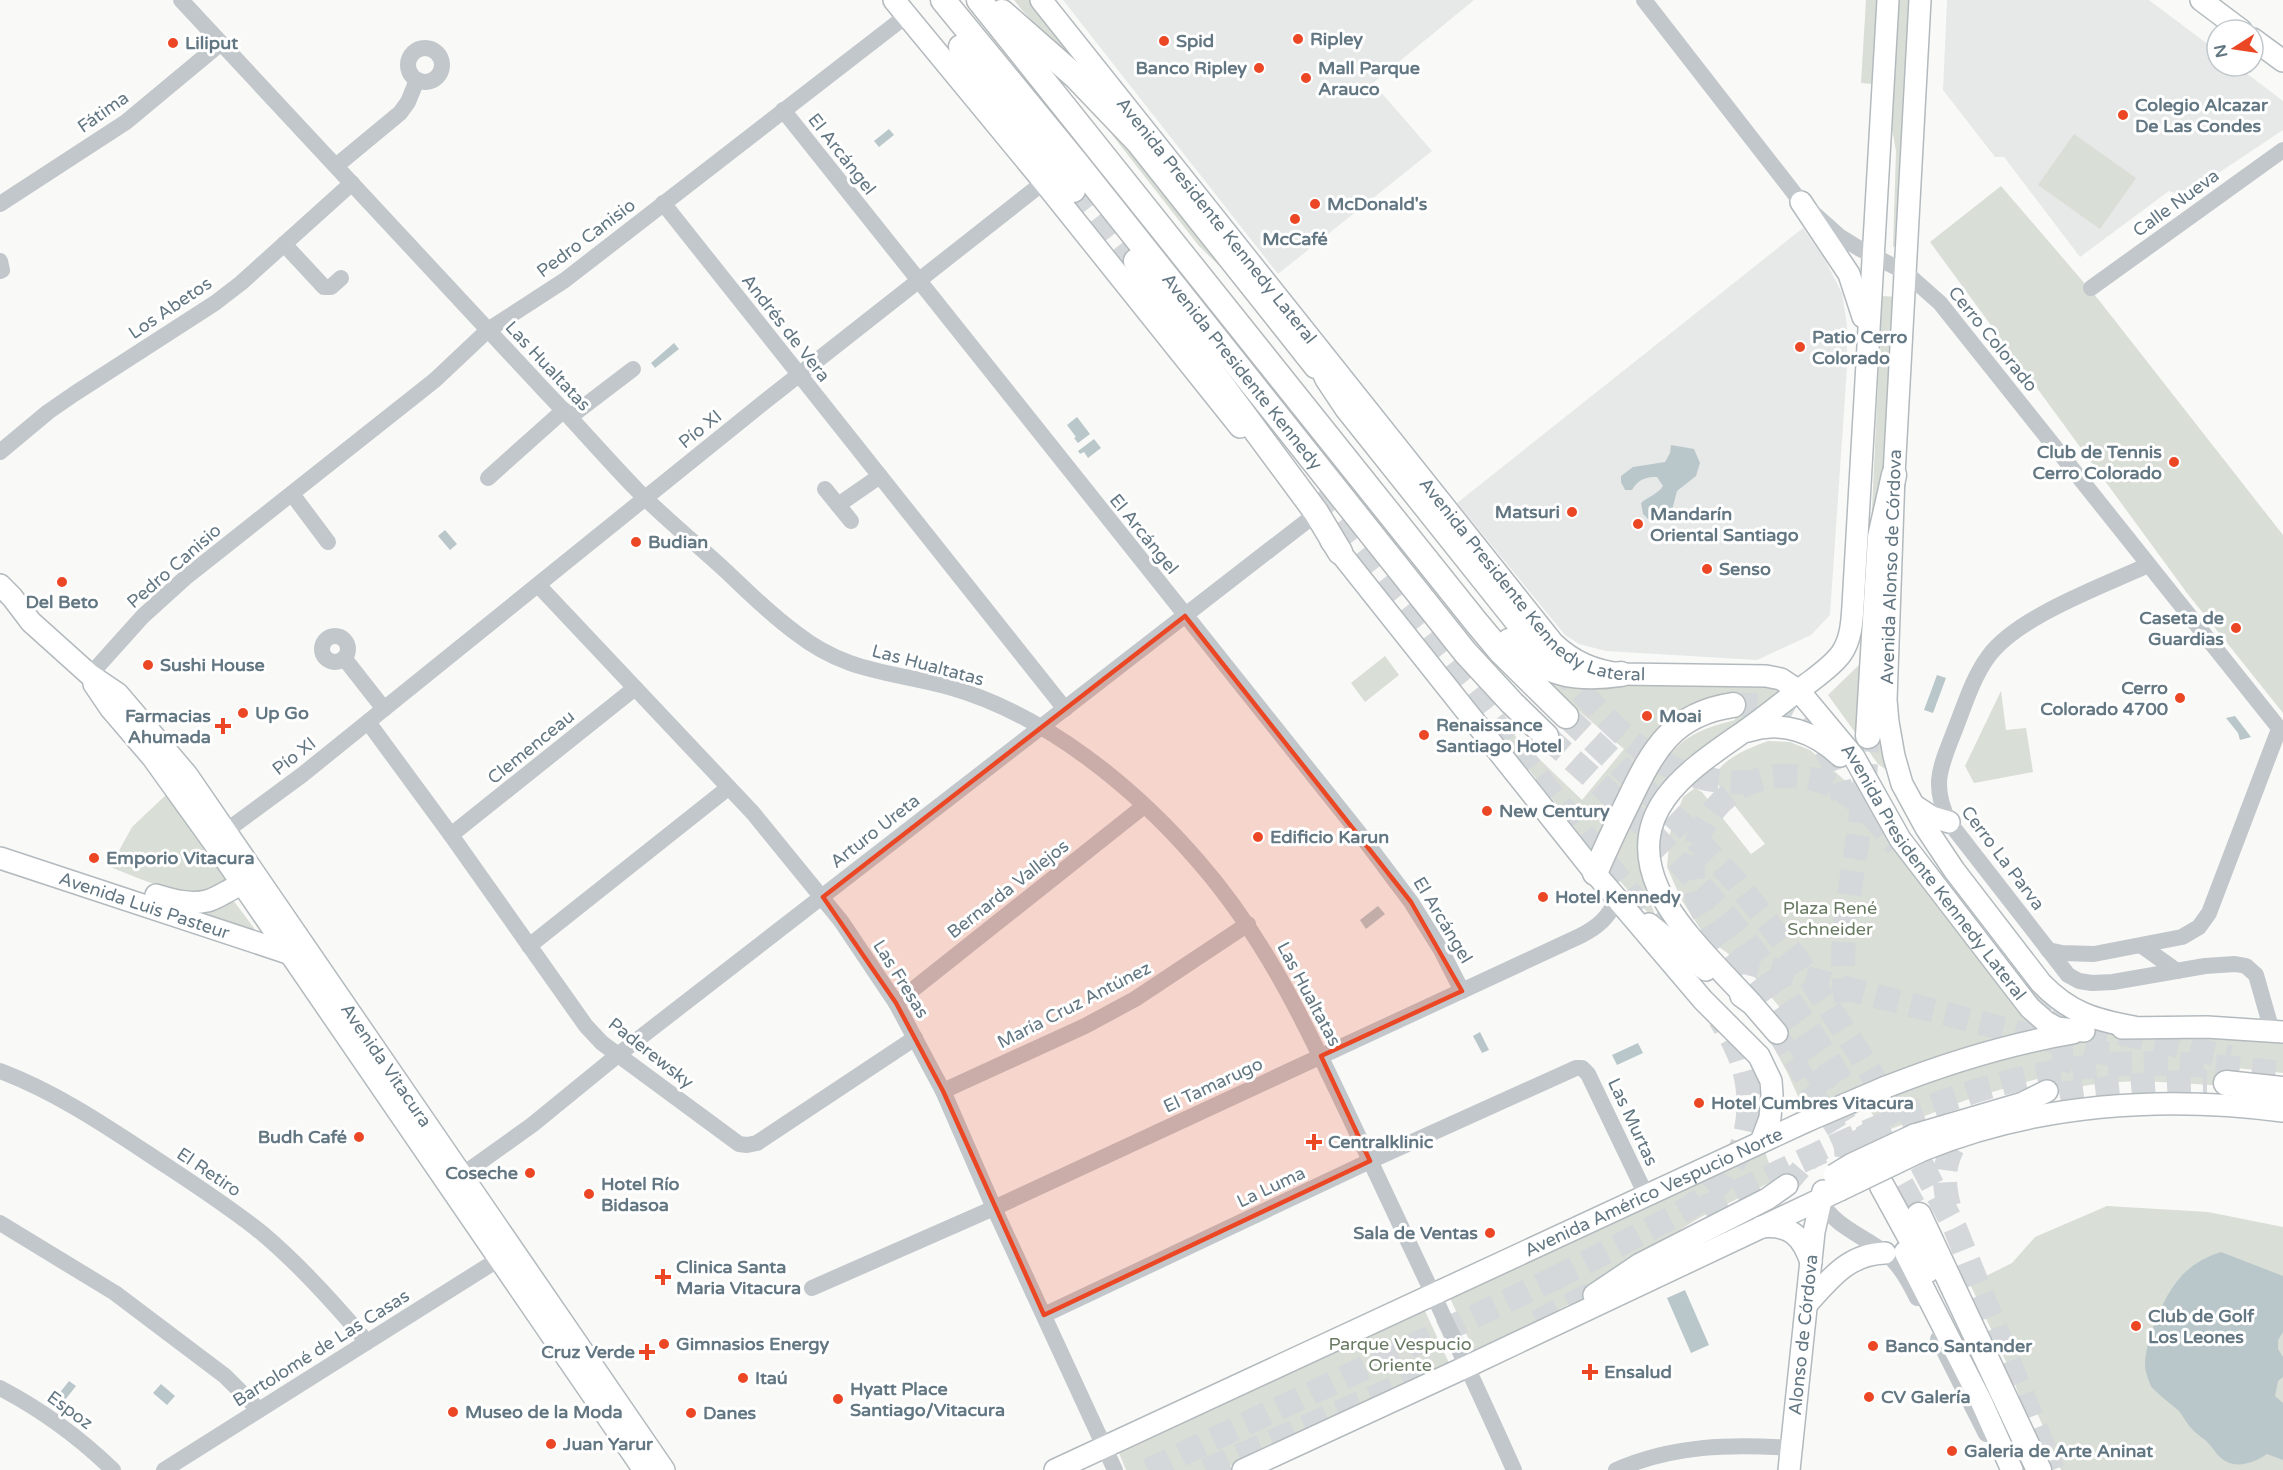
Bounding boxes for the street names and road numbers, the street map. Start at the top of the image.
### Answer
street label: Fátima [73,87,133,137]
street label: Avenida Presidente Kennedy Lateral [1112,93,1321,348]
street label: El Arcángel [803,109,881,199]
street label: Calle Nueva [2129,164,2223,242]
street label: Pedro Canisio [532,194,640,282]
street label: Avenida Presidente Kennedy [1157,269,1327,475]
street label: Andrés de Vera [737,270,835,386]
street label: Los Abetos [124,272,216,344]
street label: Cerro Colorado [1944,282,2042,396]
street label: Las Hualtatas [501,316,595,416]
street label: Pío XI [674,405,726,453]
street label: Avenida Alonso de Córdova [1876,449,1906,685]
street label: Avenida Presidente Kennedy Lateral [1415,473,1645,685]
street label: El Arcángel [1105,489,1183,579]
street label: Pedro Canisio [122,519,226,613]
street label: Las Hualtatas [870,639,986,691]
street label: Clemenceau [483,705,579,789]
street label: Pío XI [268,732,320,780]
street label: Avenida Presidente Kennedy Lateral [1836,739,2031,1005]
street label: Arturo Ureta [826,789,924,873]
street label: Cerro La Parva [1957,802,2049,914]
street label: Bernarda Vallejos [943,835,1073,943]
street label: Avenida Luis Pasteur [56,867,233,944]
street label: El Arcángel [1409,873,1477,967]
street label: Las Fresas [868,936,934,1022]
street label: Las Hualtatas [1272,938,1346,1050]
street label: María Cruz Antúnez [993,957,1155,1053]
street label: Avenida Vitacura [336,999,436,1131]
street label: Paderewsky [604,1013,698,1093]
street label: El Tamarugo [1160,1052,1266,1118]
street label: Las Murtas [1603,1075,1663,1169]
street label: Avenida Américo Vespucio Norte [1521,1123,1786,1261]
street label: El Retiro [173,1143,245,1201]
street label: La Luma [1233,1162,1309,1212]
street label: Alonso de Córdova [1784,1253,1823,1416]
street label: Bartolomé de Las Casas [229,1285,413,1411]
street label: Espoz [43,1386,97,1434]

